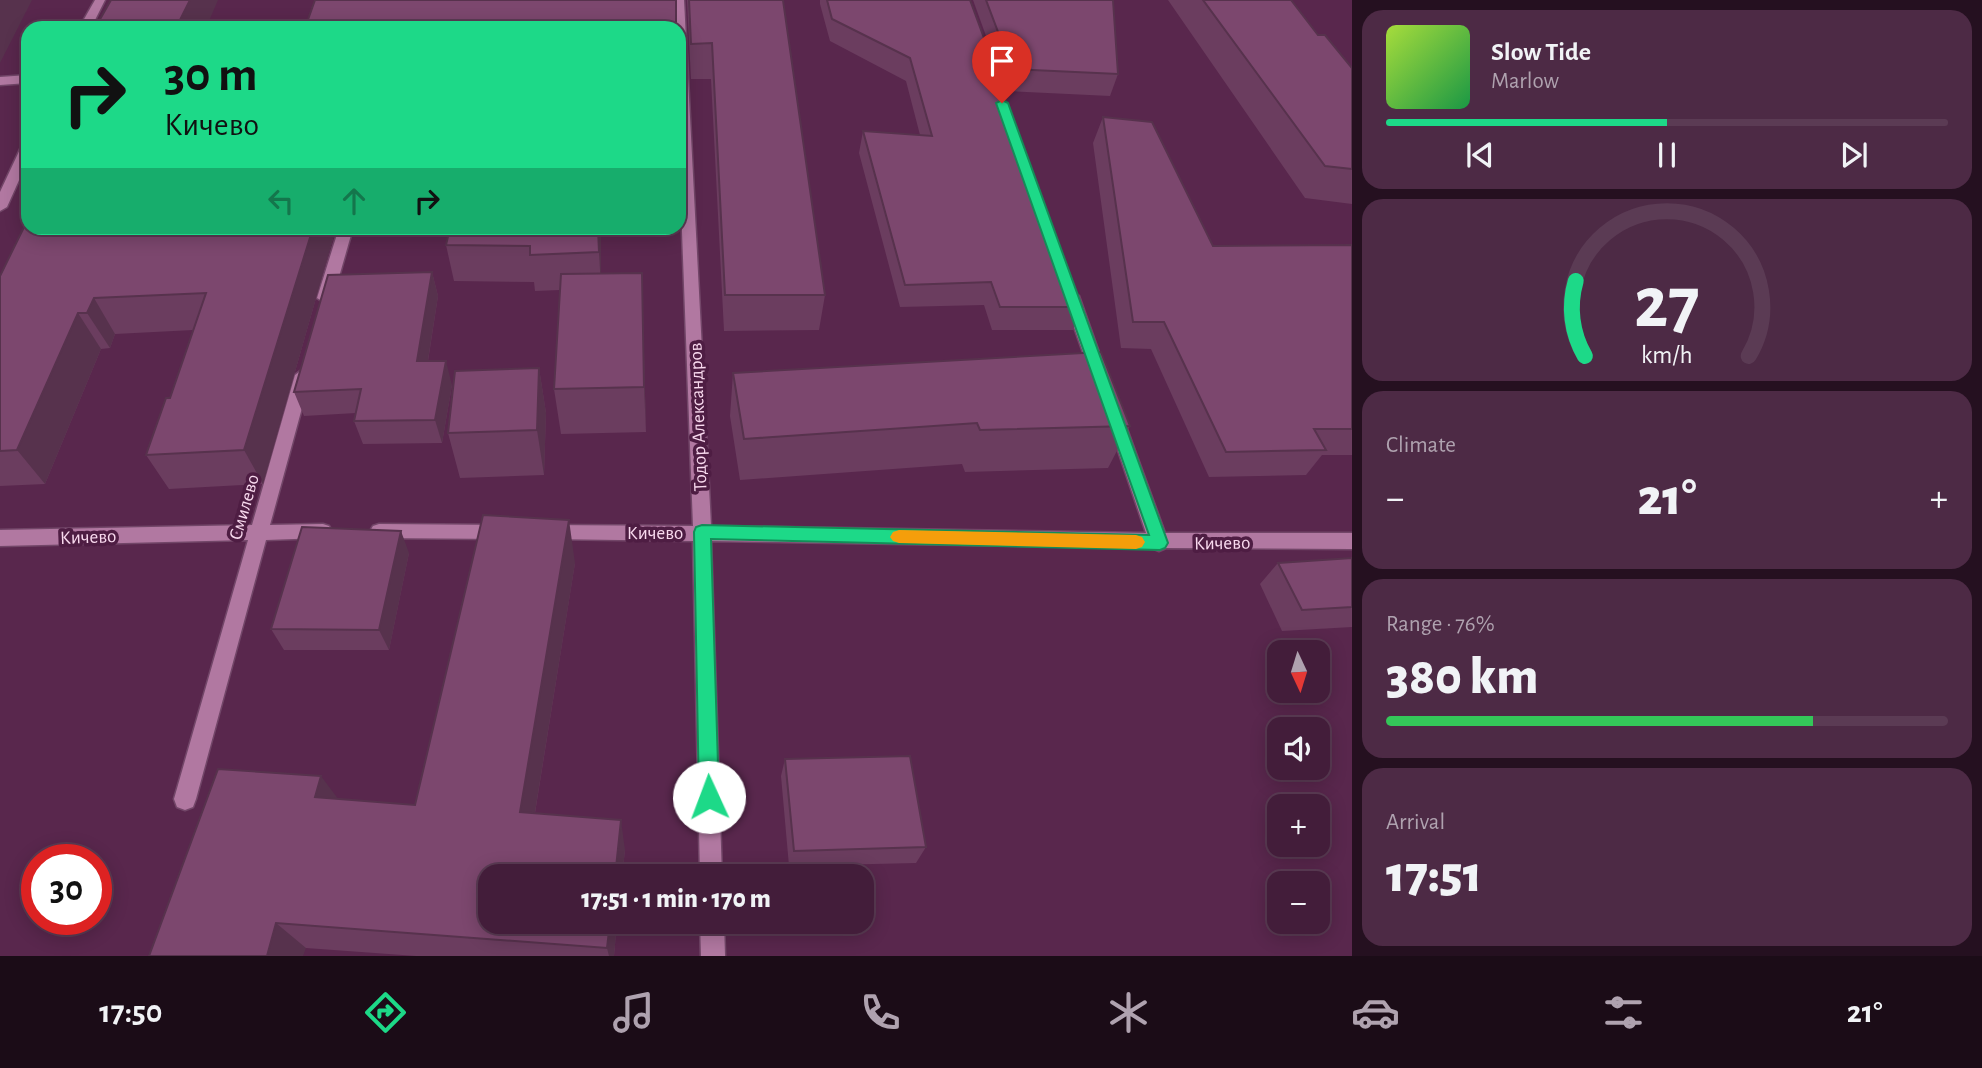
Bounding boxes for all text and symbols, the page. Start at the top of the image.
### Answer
pin [972,31,1032,103]
text: Slow Tide [1491,39,1591,65]
icon: arrive [983,42,1021,80]
icon: right [49,49,140,140]
text: 30 m [164,51,258,100]
text: Marlow [1491,70,1559,93]
text: Кичево [164,109,259,141]
icon: previous [1461,136,1499,174]
icon: pause [1648,136,1686,174]
icon: next [1835,136,1873,174]
icon: left [262,182,300,220]
icon: ahead [335,182,373,220]
icon: right [408,182,446,220]
text: 27 [1634,268,1700,341]
street label: Тодор Александров [686,342,711,492]
text: km/h [1641,342,1693,367]
text: Climate [1386,434,1456,457]
street label: Смилево [226,472,263,542]
text: 21° [1637,472,1697,524]
text: − [1386,480,1404,518]
text: + [1930,480,1948,518]
street label: Кичево [627,524,683,543]
street label: Кичево [60,527,117,548]
street label: Кичево [1194,534,1250,553]
text: Range · 76% [1386,613,1495,636]
north arrow [1267,640,1330,704]
map controls [1267,640,1330,934]
text: 380 km [1386,651,1538,703]
button: sound [1267,717,1330,780]
position arrow [672,760,746,834]
button: + [1267,794,1330,857]
text: Arrival [1386,811,1445,834]
speed limit sign: 30 [21,844,112,935]
text: 17:51 [1386,849,1482,901]
button: − [1267,871,1330,934]
text: 17:51 · 1 min · 170 m [581,886,771,912]
icon: directions [361,988,410,1037]
icon: music [609,988,658,1037]
icon: phone [856,988,905,1037]
icon: climate [1104,988,1153,1037]
icon: car [1351,988,1400,1037]
icon: filters [1599,988,1648,1037]
text: 17:50 [99,996,162,1028]
text: 21° [1847,996,1883,1028]

